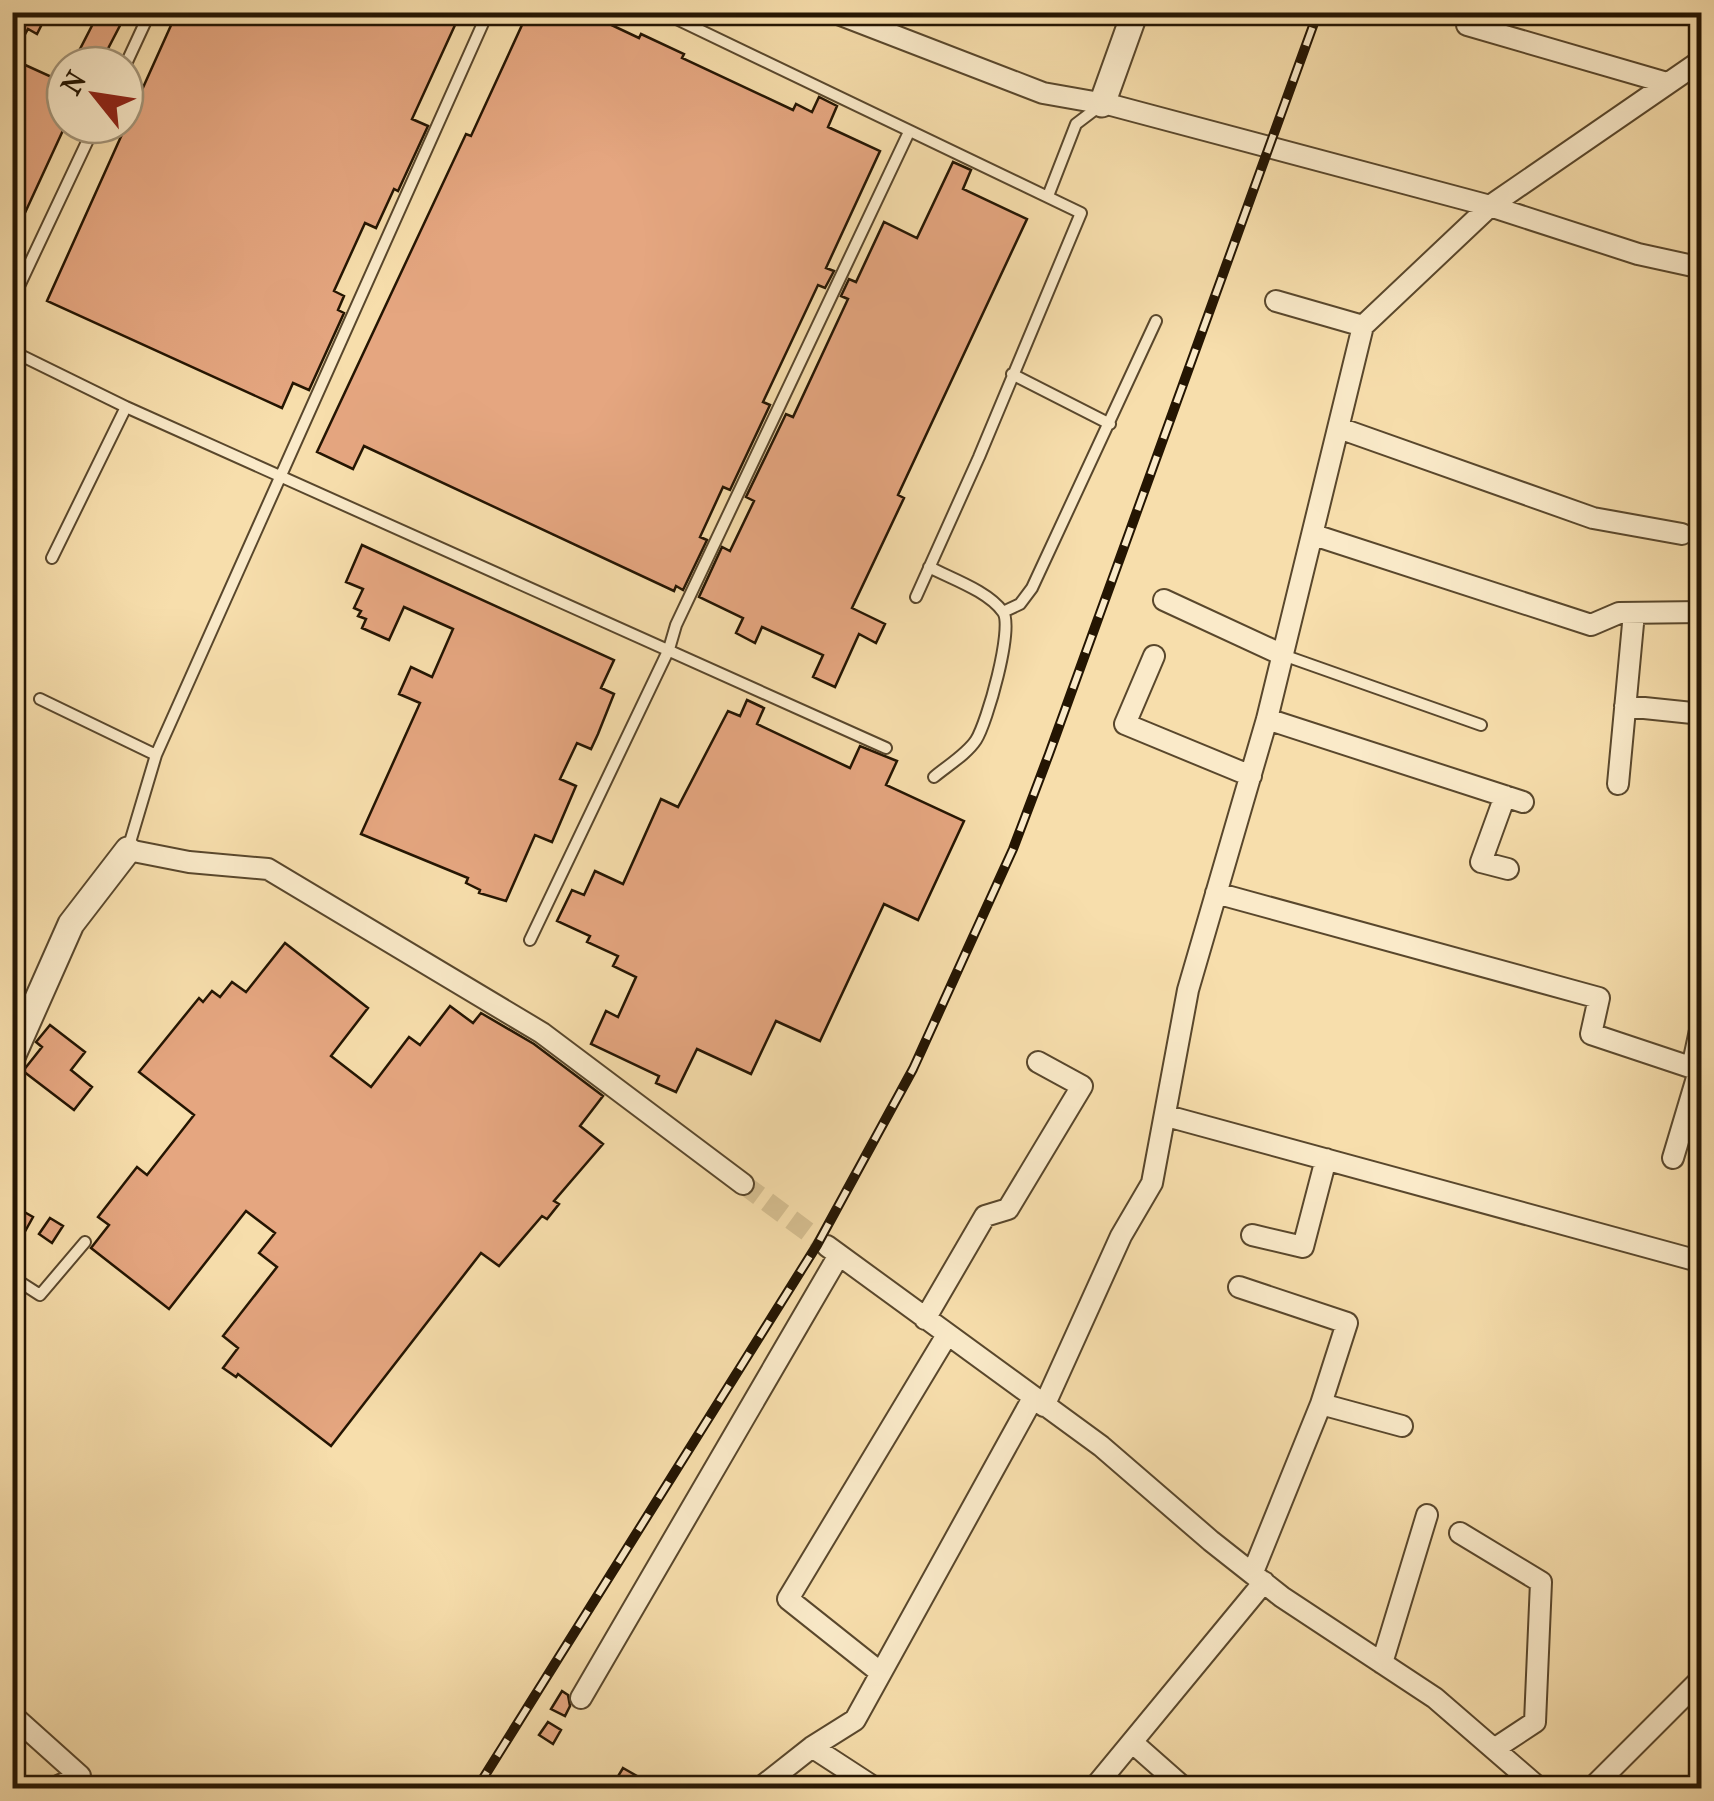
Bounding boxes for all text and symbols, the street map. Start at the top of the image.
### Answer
north arrow [45,45,145,145]
text: N [54,65,94,100]

